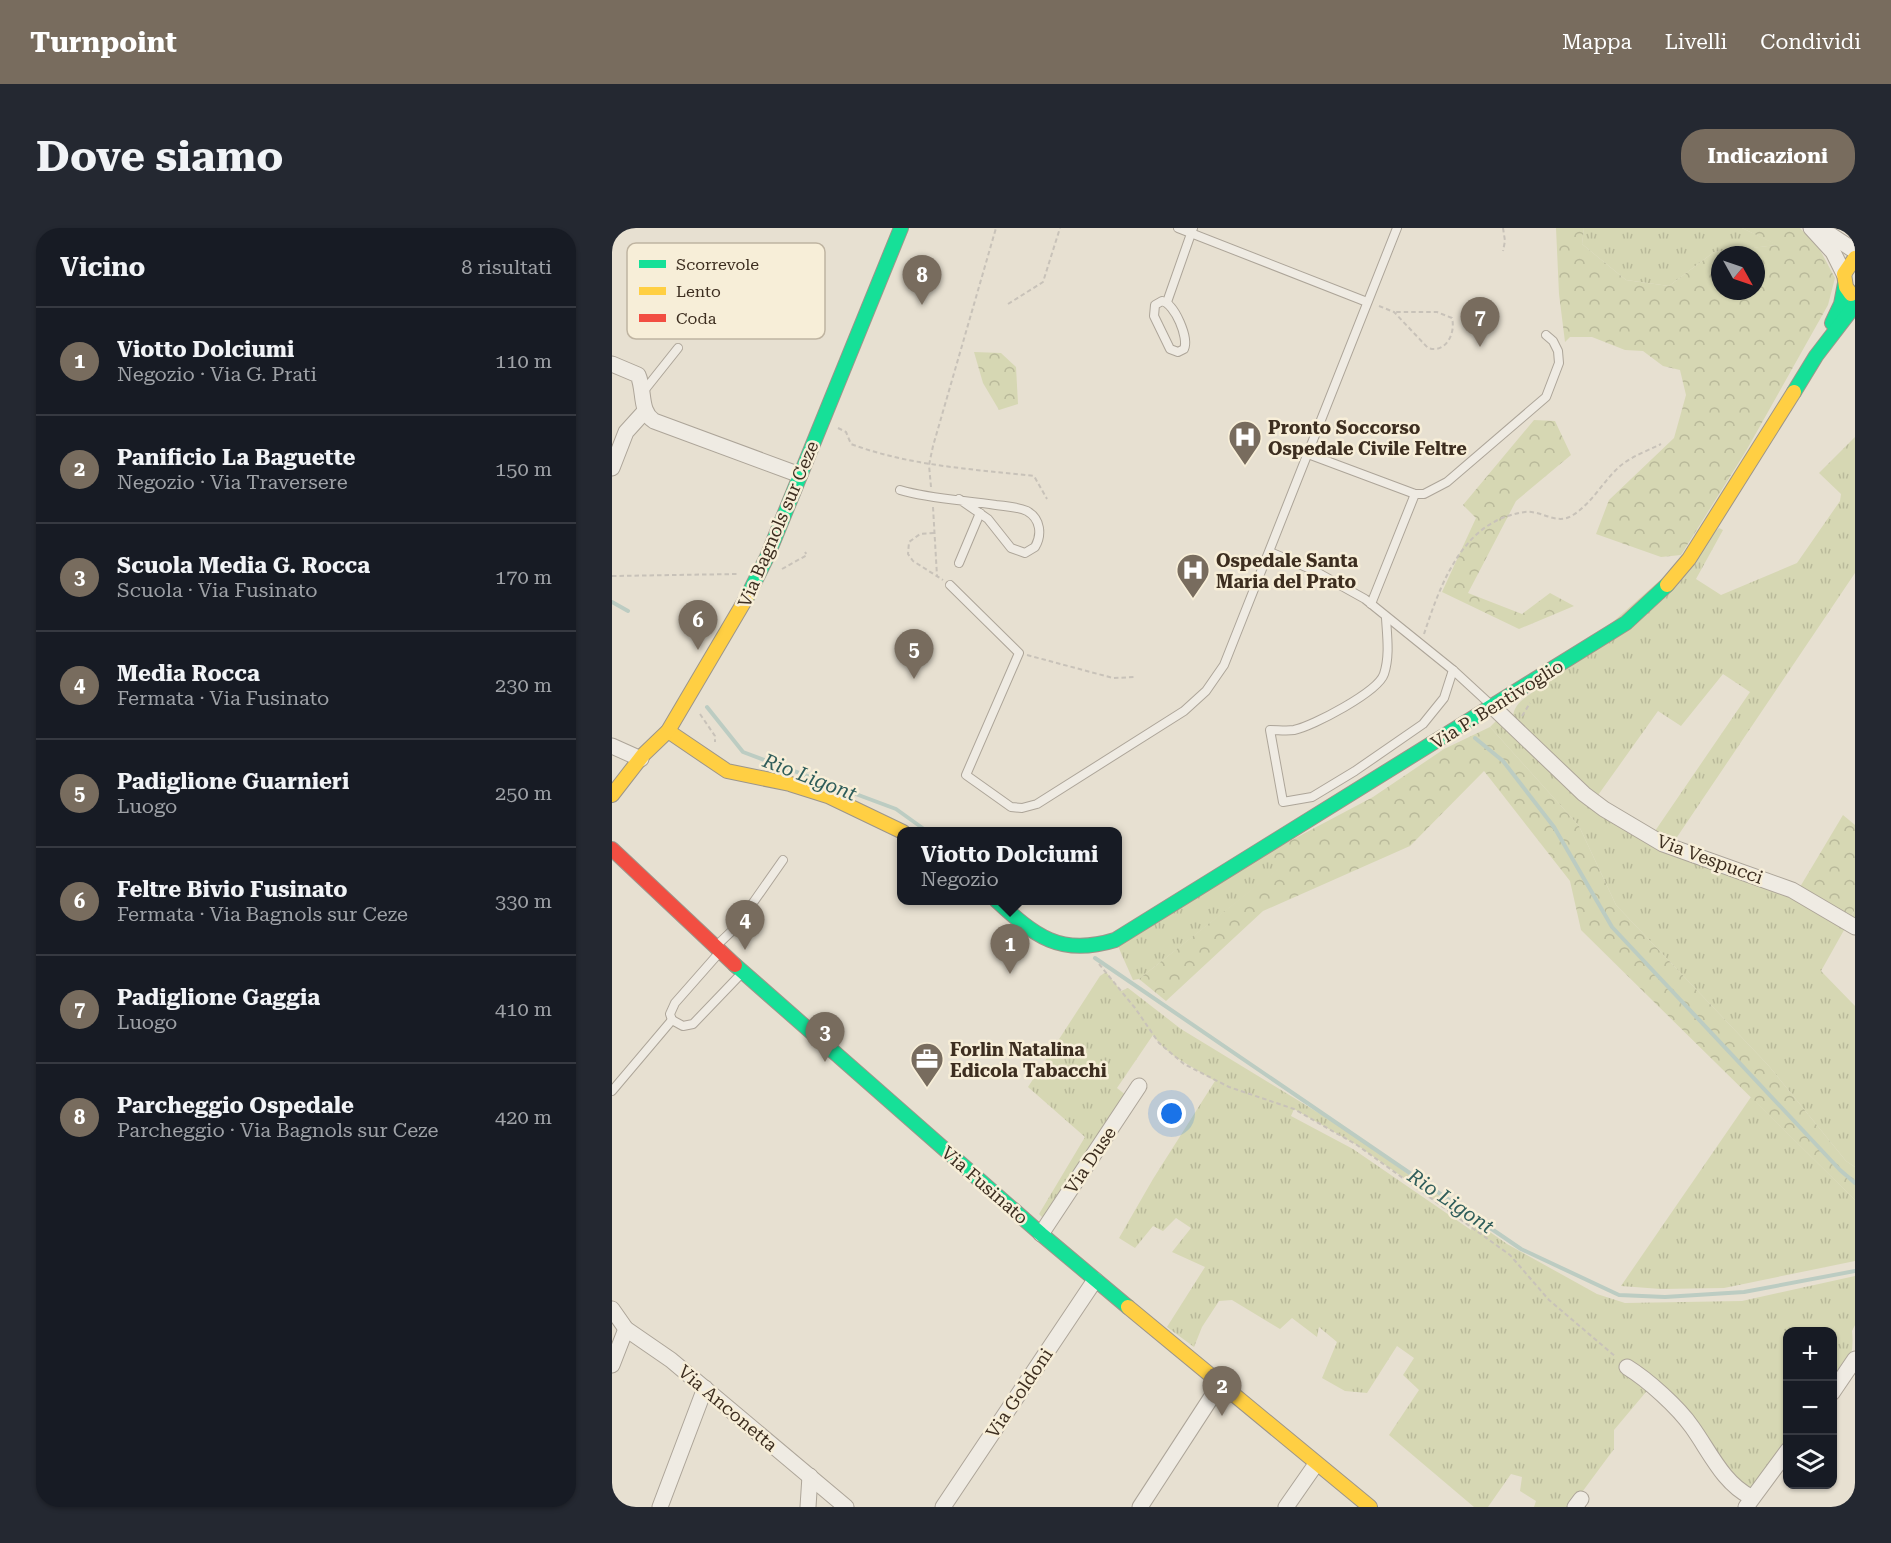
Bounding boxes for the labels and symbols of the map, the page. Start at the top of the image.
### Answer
legend [627,243,825,339]
north arrow [1711,246,1765,300]
text: Scorrevole [676,255,759,274]
pin: 8 [902,256,942,305]
text: Lento [676,282,721,301]
pin: 7 [1460,298,1500,347]
text: Coda [676,309,717,328]
place label: Pronto Soccorso Ospedale Civile Feltre [1268,417,1467,459]
hospital icon: Pronto Soccorso Ospedale Civile Feltre [1227,419,1263,466]
street label: Via Bagnols sur Ceze [733,438,823,610]
place label: Ospedale Santa Maria del Prato [1216,550,1359,592]
hospital icon: Ospedale Santa Maria del Prato [1175,552,1211,599]
pin: 6 [678,600,718,650]
pin: 5 [894,630,934,679]
street label: Via P. Bentivoglio [1427,655,1567,753]
water label: Rio Ligont [759,748,861,806]
street label: Via Vespucci [1654,830,1766,888]
pin: 4 [726,900,764,950]
pin: 1 [990,924,1030,974]
pin: 3 [806,1012,844,1062]
place label: Forlin Natalina Edicola Tabacchi [950,1039,1107,1081]
office icon: Forlin Natalina Edicola Tabacchi [909,1041,945,1088]
your location [1157,1099,1186,1128]
street label: Via Duse [1060,1122,1120,1197]
street label: Via Fusinato [937,1142,1033,1228]
water label: Rio Ligont [1403,1163,1499,1239]
street label: Via Goldoni [981,1344,1057,1442]
street label: Via Anconetta [674,1361,782,1456]
pin: 2 [1202,1366,1242,1416]

